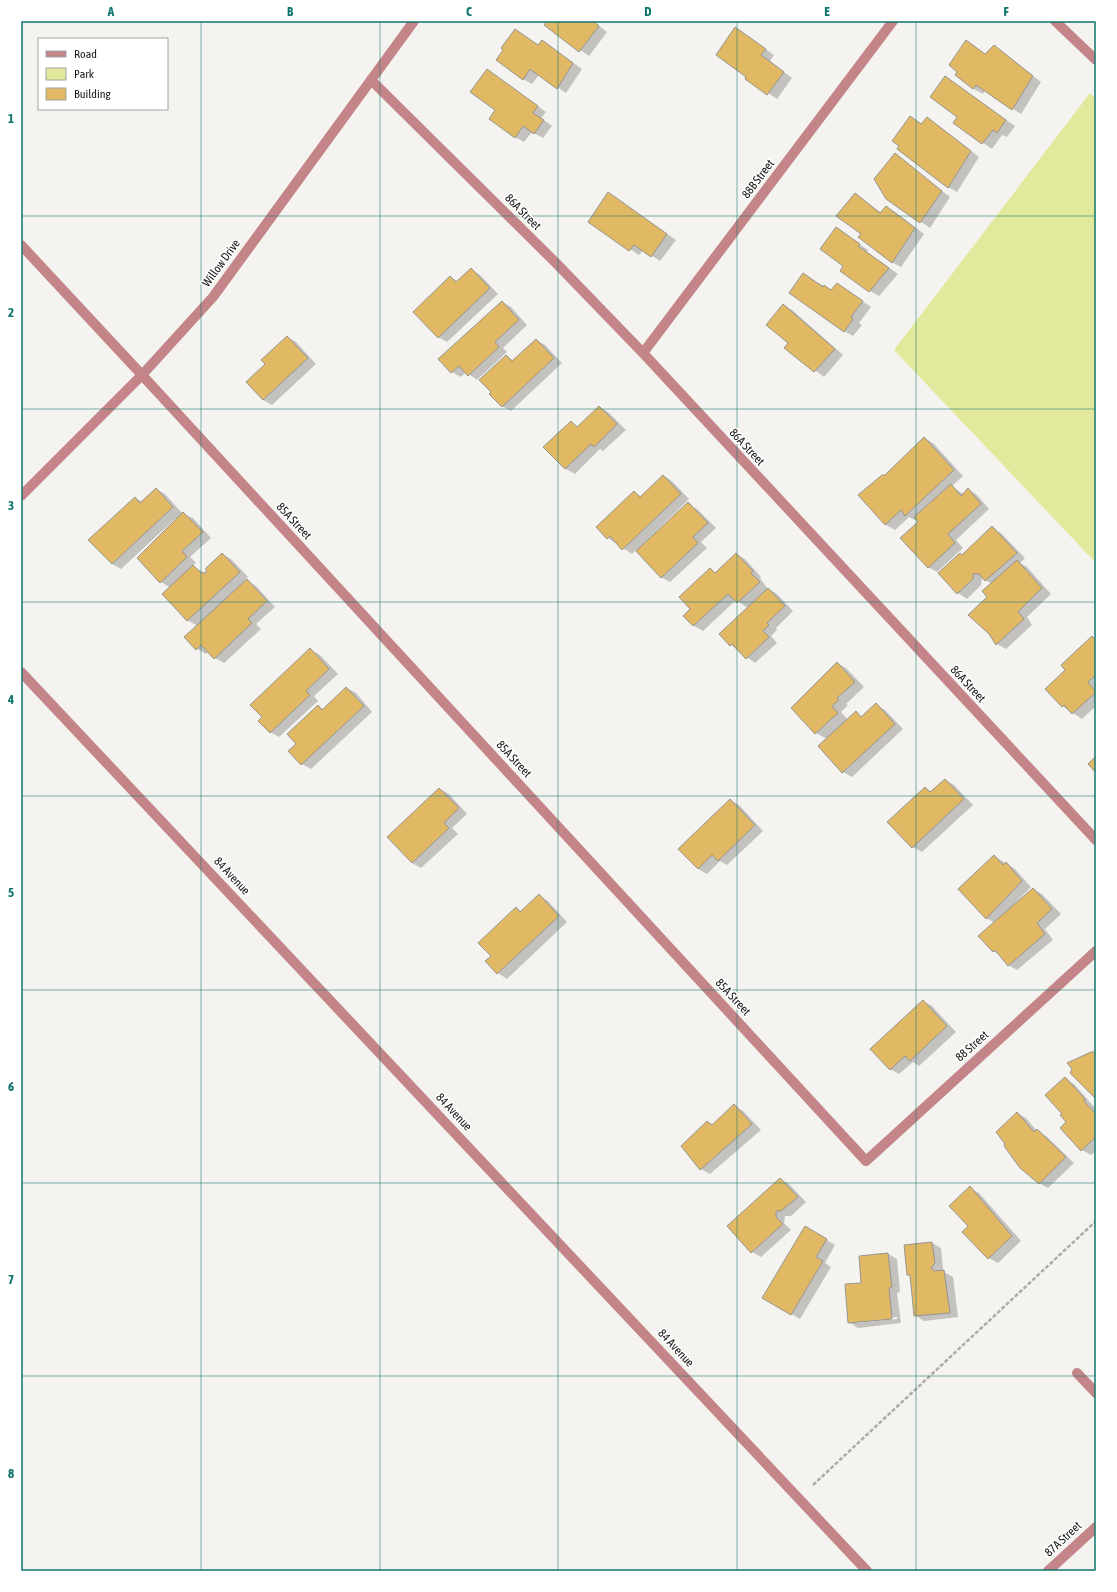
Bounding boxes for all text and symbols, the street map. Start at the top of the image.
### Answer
text: A [107,4,115,19]
text: B [287,4,294,19]
text: C [466,4,472,19]
text: D [644,4,652,19]
text: E [824,4,830,19]
text: F [1003,4,1009,19]
legend [38,38,168,110]
text: Road [74,47,97,61]
text: Park [74,67,95,81]
text: Building [74,87,112,101]
text: 1 [8,111,14,126]
street label: 88B Street [739,156,777,201]
street label: 86A Street [502,191,544,233]
street label: Willow Drive [199,237,243,289]
text: 2 [8,305,14,320]
street label: 86A Street [726,426,768,469]
text: 3 [8,498,14,513]
street label: 85A Street [273,500,315,543]
street label: 86A Street [947,663,989,706]
text: 4 [7,692,14,707]
street label: 85A Street [493,738,535,781]
street label: 84 Avenue [211,854,253,898]
text: 5 [8,885,14,900]
street label: 85A Street [712,976,754,1019]
street label: 88 Street [953,1027,992,1064]
text: 6 [8,1079,14,1094]
street label: 84 Avenue [433,1090,475,1134]
text: 7 [8,1272,14,1287]
street label: 84 Avenue [655,1326,697,1370]
text: 8 [8,1466,14,1481]
street label: 87A Street [1042,1518,1085,1560]

